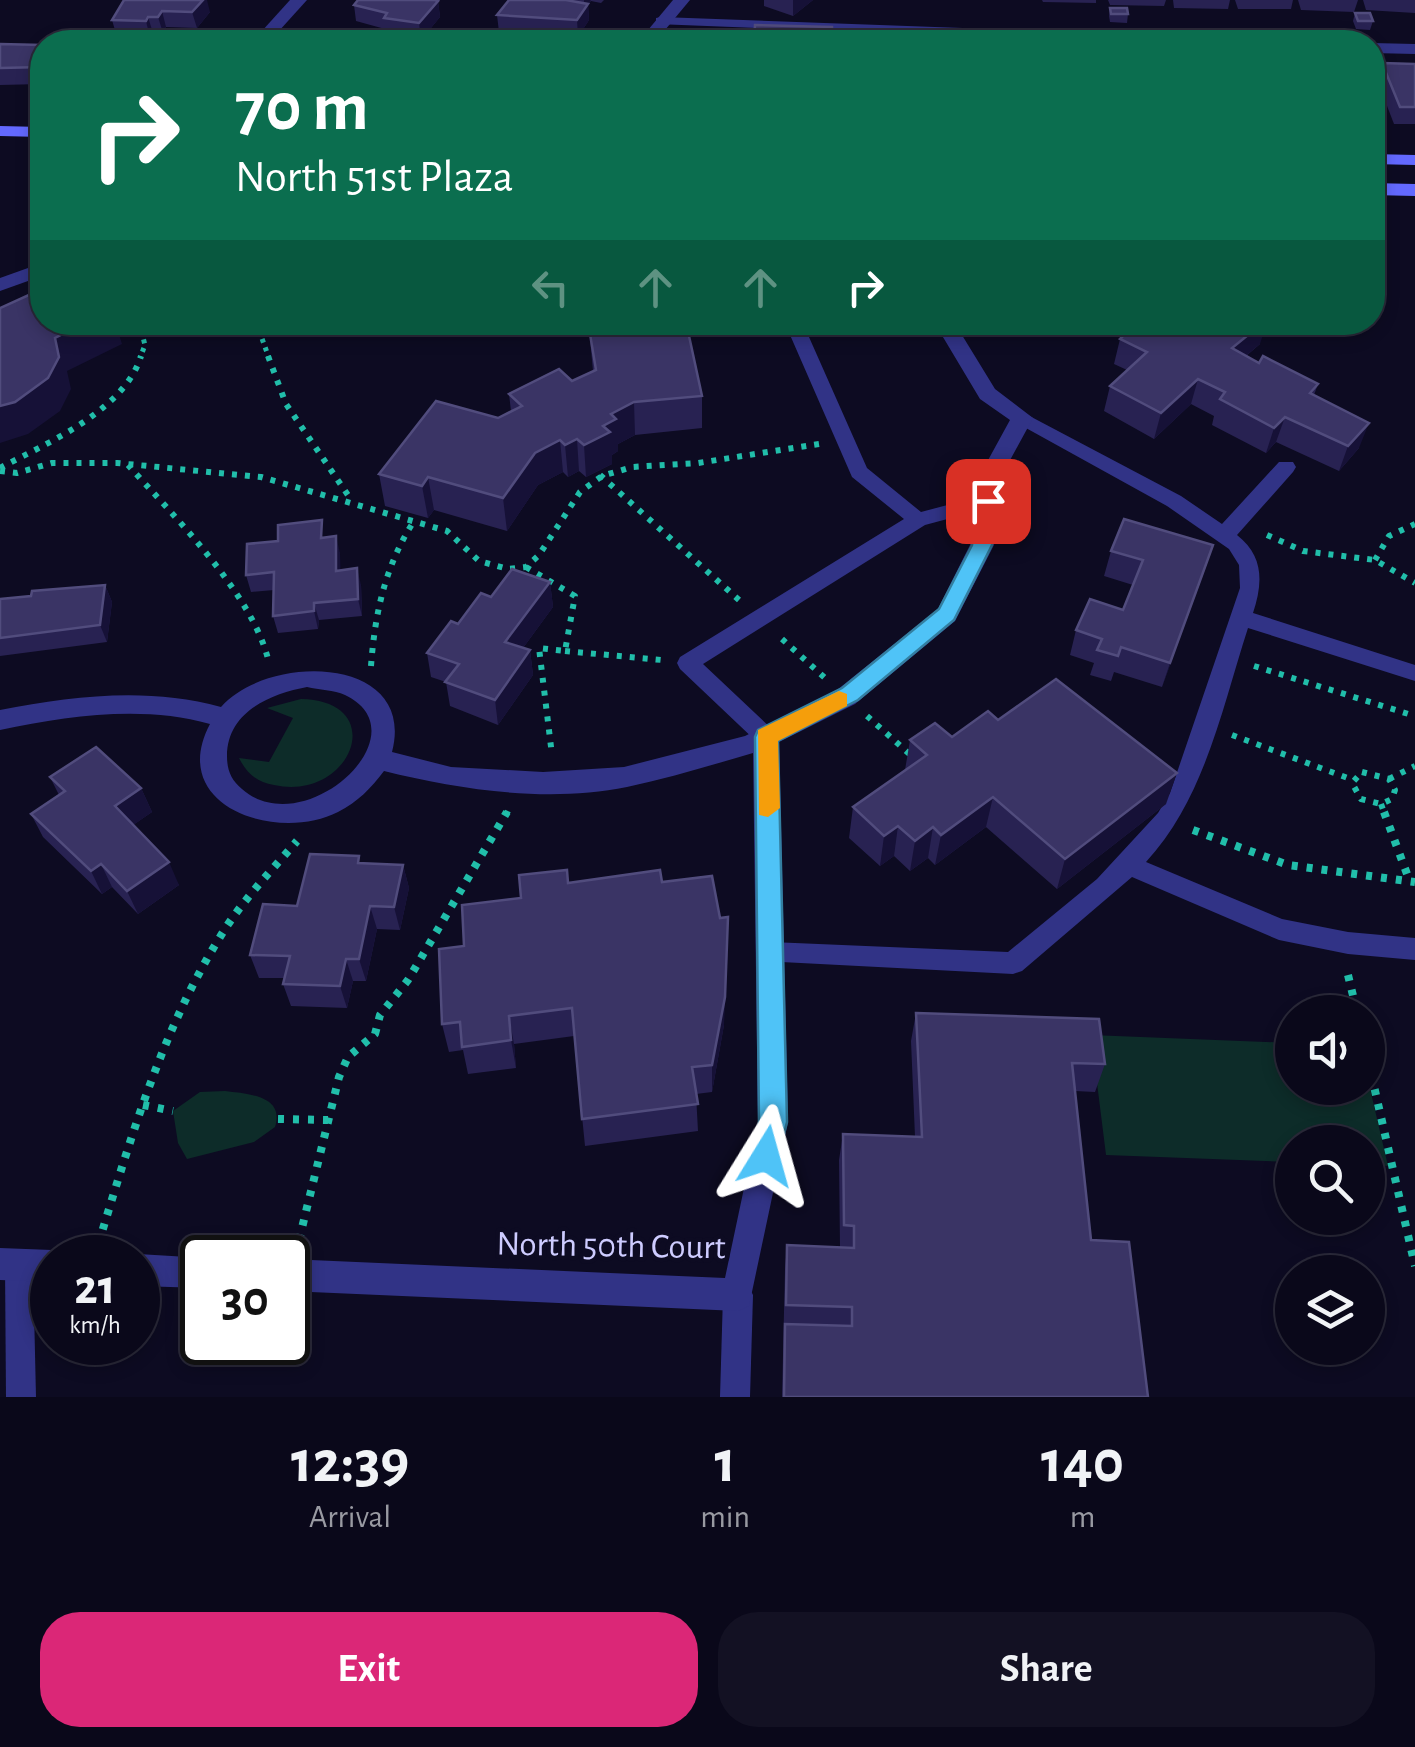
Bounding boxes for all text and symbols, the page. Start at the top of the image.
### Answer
icon: right [70,70,200,200]
text: 70 m [235,73,369,143]
text: North 51st Plaza [235,155,514,200]
icon: left [523,260,578,315]
icon: ahead [628,260,683,315]
icon: ahead [733,260,788,315]
icon: right [838,260,893,315]
pin [946,459,1031,544]
icon: arrive [961,474,1016,529]
map controls [1275,995,1385,1365]
button: sound [1275,995,1385,1105]
position arrow [714,1104,818,1208]
button: search [1275,1125,1385,1235]
street label: North 50th Court [496,1227,726,1265]
speed limit sign: 30 [180,1235,310,1365]
button: layers [1275,1255,1385,1365]
text: 21 [74,1263,116,1313]
text: km/h [69,1313,121,1338]
text: 12:39 [291,1433,409,1493]
text: 1 [714,1433,736,1493]
text: 140 [1041,1433,1124,1493]
text: Arrival [309,1501,391,1533]
text: min [700,1501,750,1533]
text: m [1070,1501,1095,1533]
button: Exit [40,1612,698,1727]
button: Share [718,1612,1375,1727]

